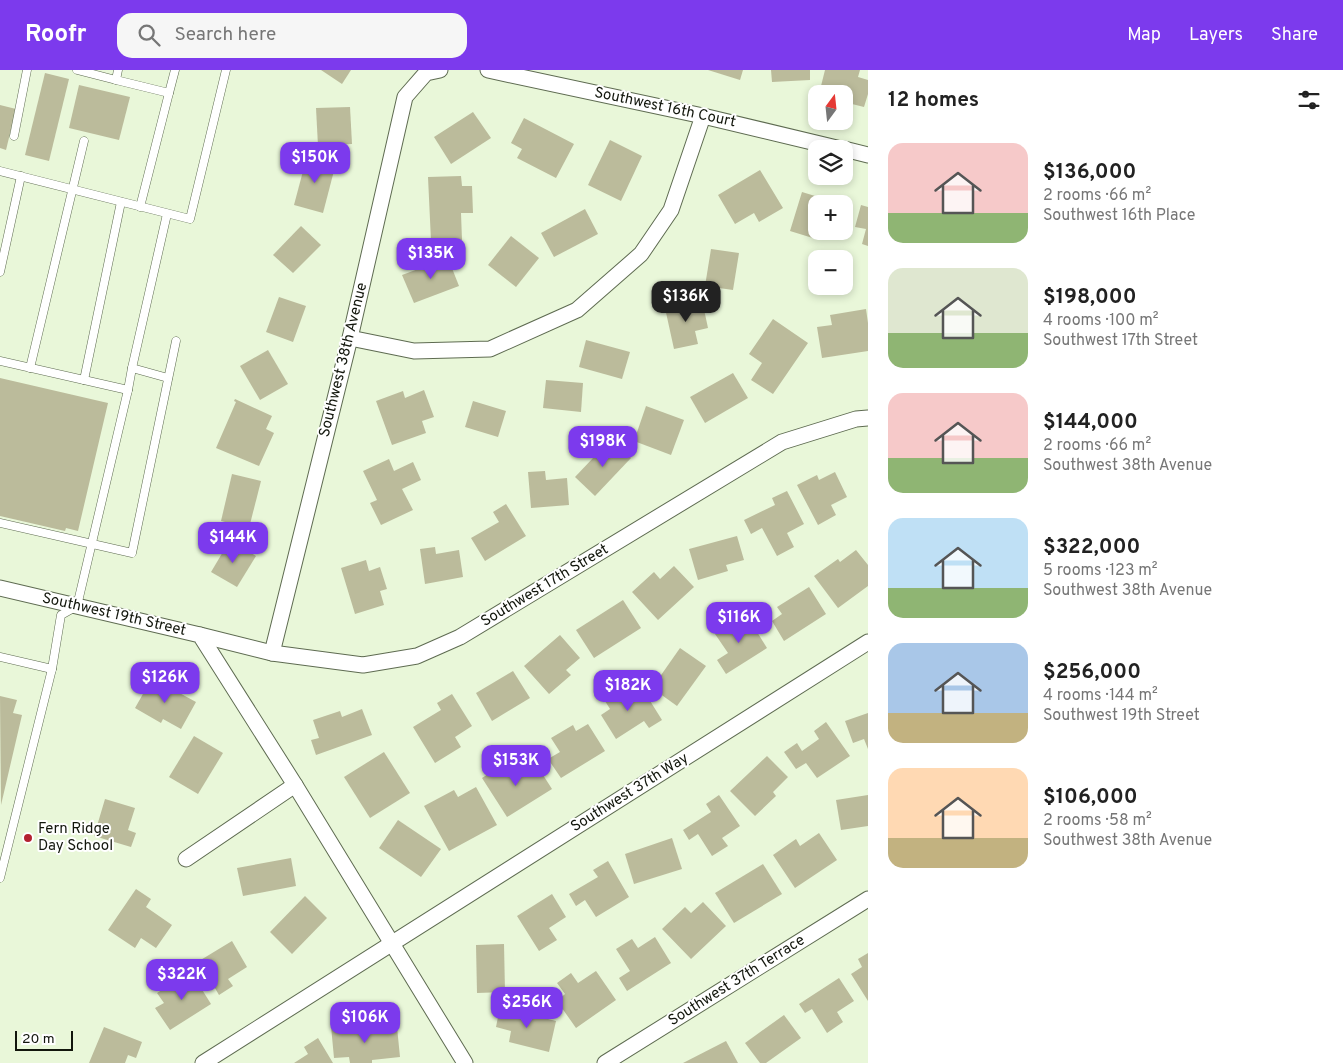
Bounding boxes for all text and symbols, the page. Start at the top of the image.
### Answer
search box [117,13,467,58]
text: Roofr [25,20,87,50]
icon: search [135,21,163,49]
text: Search here [175,23,276,47]
text: Map [1127,24,1161,47]
text: Layers [1189,24,1243,47]
text: Share [1271,24,1318,47]
street label: Southwest 16th Court [593,84,737,132]
north arrow [808,85,852,130]
map controls [808,85,853,295]
icon: filters [1295,86,1323,114]
text: 12 homes [888,87,979,114]
button: layers [808,140,853,185]
pin: $150K [280,142,350,184]
text: $150K [291,148,339,168]
text: $136,000 [1043,159,1136,186]
icon: home [928,163,988,223]
text: 2 rooms · 66 m² [1043,186,1151,206]
button: + [808,195,853,240]
text: Southwest 16th Place [1043,206,1195,226]
pin: $135K [396,238,466,280]
text: $135K [408,244,454,264]
button: − [808,250,853,295]
pin: $136K [651,280,721,323]
street label: Southwest 38th Avenue [316,281,372,439]
text: $198,000 [1043,284,1137,311]
text: $136K [663,287,709,307]
icon: home [928,288,988,348]
text: 4 rooms · 100 m² [1043,311,1159,331]
text: Southwest 17th Street [1043,331,1198,351]
text: $144,000 [1043,409,1138,436]
icon: home [928,413,988,473]
pin: $198K [568,426,638,468]
text: $198K [579,432,627,452]
text: 2 rooms · 66 m² [1043,436,1151,456]
text: Southwest 38th Avenue [1043,456,1212,476]
pin: $144K [198,522,268,564]
text: $144K [209,528,257,548]
text: $322,000 [1043,534,1140,561]
icon: home [928,538,988,598]
street label: Southwest 17th Street [478,540,612,632]
text: 5 rooms · 123 m² [1043,561,1158,581]
text: Southwest 38th Avenue [1043,581,1212,601]
street label: Southwest 19th Street [40,589,188,641]
pin: $116K [704,602,774,644]
text: $116K [717,608,761,628]
text: $256,000 [1043,659,1141,686]
pin: $126K [130,662,200,704]
icon: home [928,663,988,723]
text: $126K [142,668,189,688]
pin: $182K [593,670,663,712]
text: $182K [605,676,651,696]
text: 4 rooms · 144 m² [1043,686,1158,706]
text: Southwest 19th Street [1043,706,1200,726]
pin: $153K [481,744,551,787]
street label: Southwest 37th Way [568,749,692,837]
text: $153K [493,751,539,771]
text: $106,000 [1043,784,1138,811]
icon: home [928,788,988,848]
text: 2 rooms · 58 m² [1043,811,1152,831]
place label: Fern Ridge Day School [38,820,113,856]
text: Southwest 38th Avenue [1043,831,1212,851]
marker: Fern Ridge Day School [22,832,34,844]
street label: Southwest 37th Terrace [665,931,809,1031]
pin: $322K [147,958,217,1001]
text: $322K [157,965,207,985]
pin: $256K [492,986,562,1029]
text: $256K [502,993,552,1013]
pin: $106K [330,1002,400,1044]
text: $106K [341,1008,389,1028]
scale bar [15,1028,72,1051]
text: 20 m [22,1031,55,1048]

